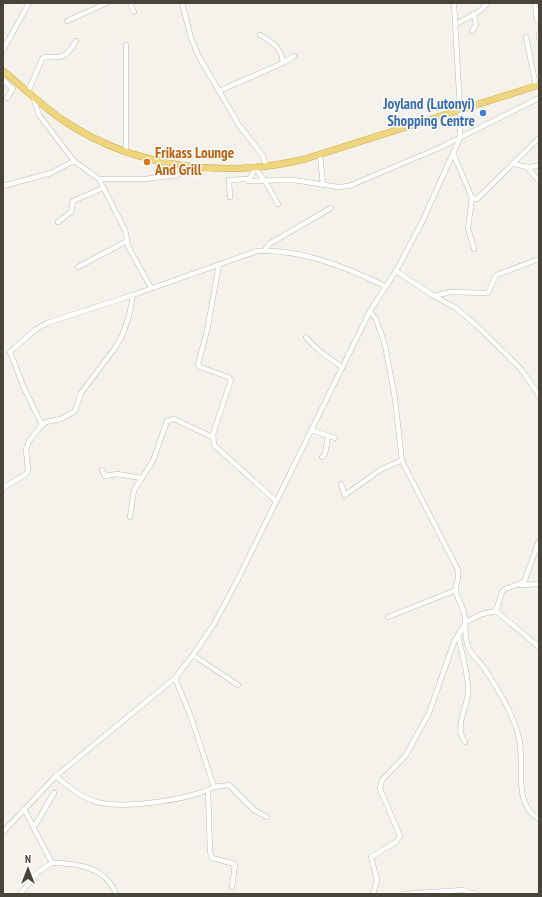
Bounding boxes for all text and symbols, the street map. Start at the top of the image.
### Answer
place label: Joyland (Lutonyi) Shopping Centre [382,94,475,130]
marker: Joyland (Lutonyi) Shopping Centre [478,108,488,118]
place label: Frikass Lounge And Grill [154,143,234,179]
marker: Frikass Lounge And Grill [142,157,152,167]
north arrow [8,849,48,889]
text: N [25,852,31,866]

